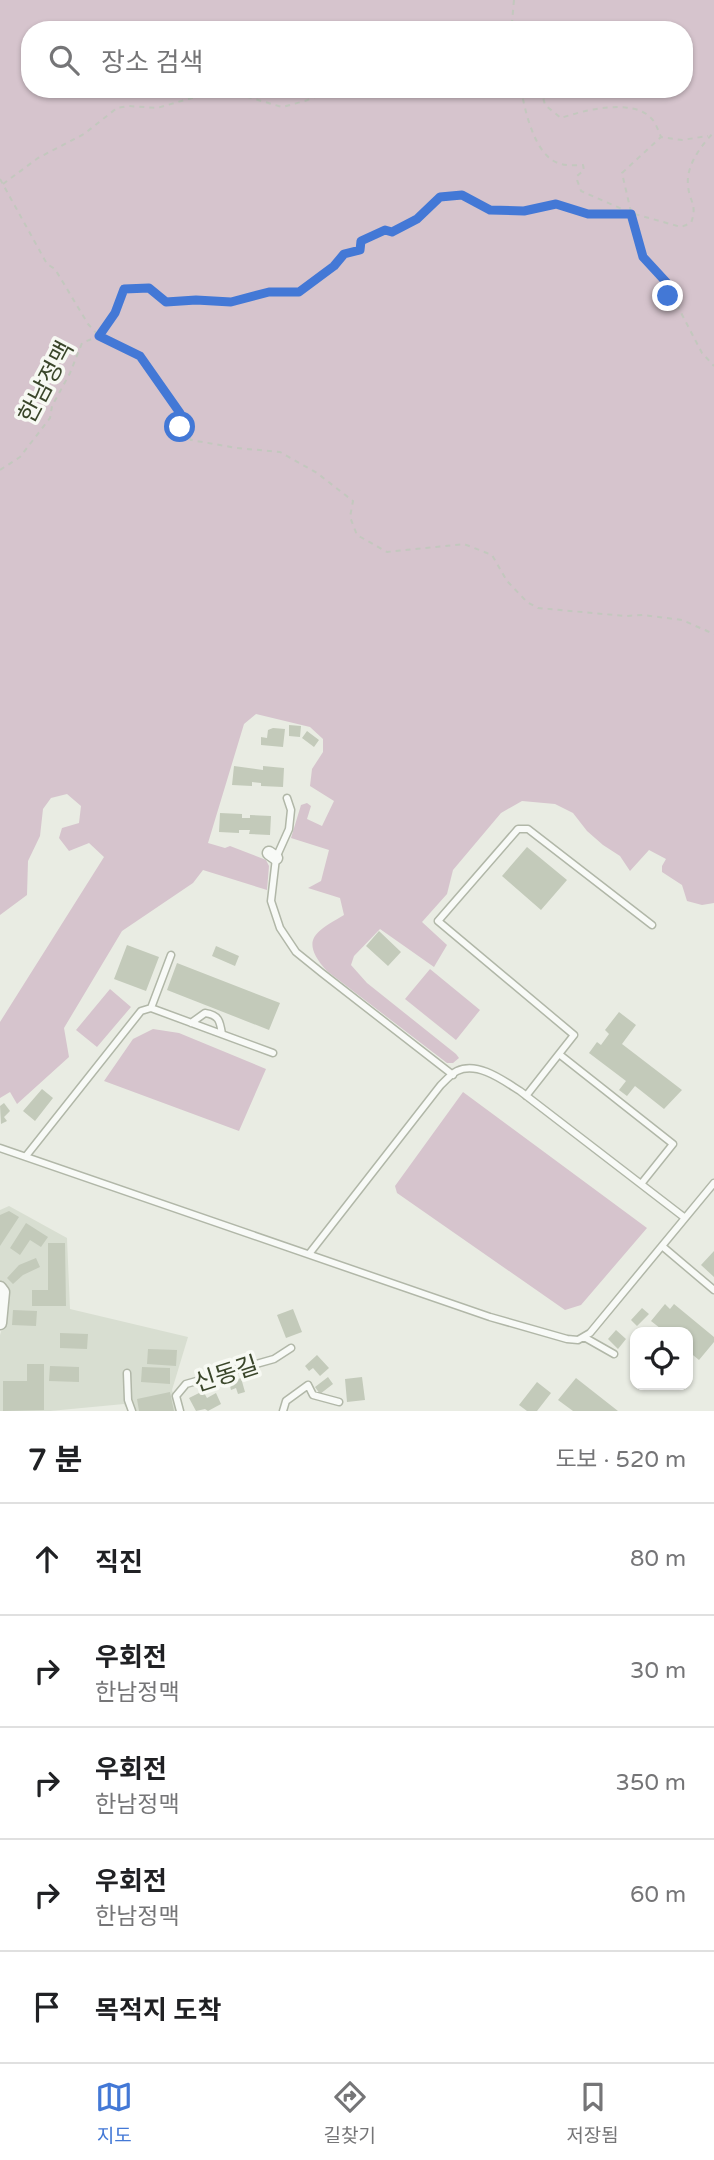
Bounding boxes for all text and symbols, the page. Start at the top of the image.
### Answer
search box [21,21,693,98]
icon: search [45,41,83,79]
text: 장소 검색 [101,47,203,78]
route end [652,280,683,311]
street label: 한남정맥 [13,336,80,428]
route start [164,411,195,442]
map controls [630,1327,693,1390]
button: locate [630,1327,693,1390]
street label: 신동길 [190,1350,262,1399]
text: 7 분 [28,1442,82,1479]
text: 도보 · 520 m [555,1446,686,1474]
icon: ahead [28,1540,66,1578]
text: 80 m [630,1545,686,1573]
text: 직진 [95,1547,143,1578]
text: 우회전 [95,1642,167,1673]
icon: right [28,1652,66,1690]
text: 30 m [630,1657,686,1685]
text: 한남정맥 [95,1679,180,1707]
text: 우회전 [95,1754,167,1785]
icon: right [28,1764,66,1802]
text: 350 m [616,1769,686,1797]
text: 한남정맥 [95,1791,180,1819]
text: 우회전 [95,1866,167,1897]
icon: right [28,1876,66,1914]
text: 60 m [630,1881,686,1909]
text: 한남정맥 [95,1903,180,1931]
icon: arrive [28,1988,66,2026]
text: 목적지 도착 [95,1995,221,2026]
tab: 지도 [95,2078,133,2147]
tab: 길찾기 [324,2078,376,2147]
tab: 저장됨 [566,2078,619,2147]

